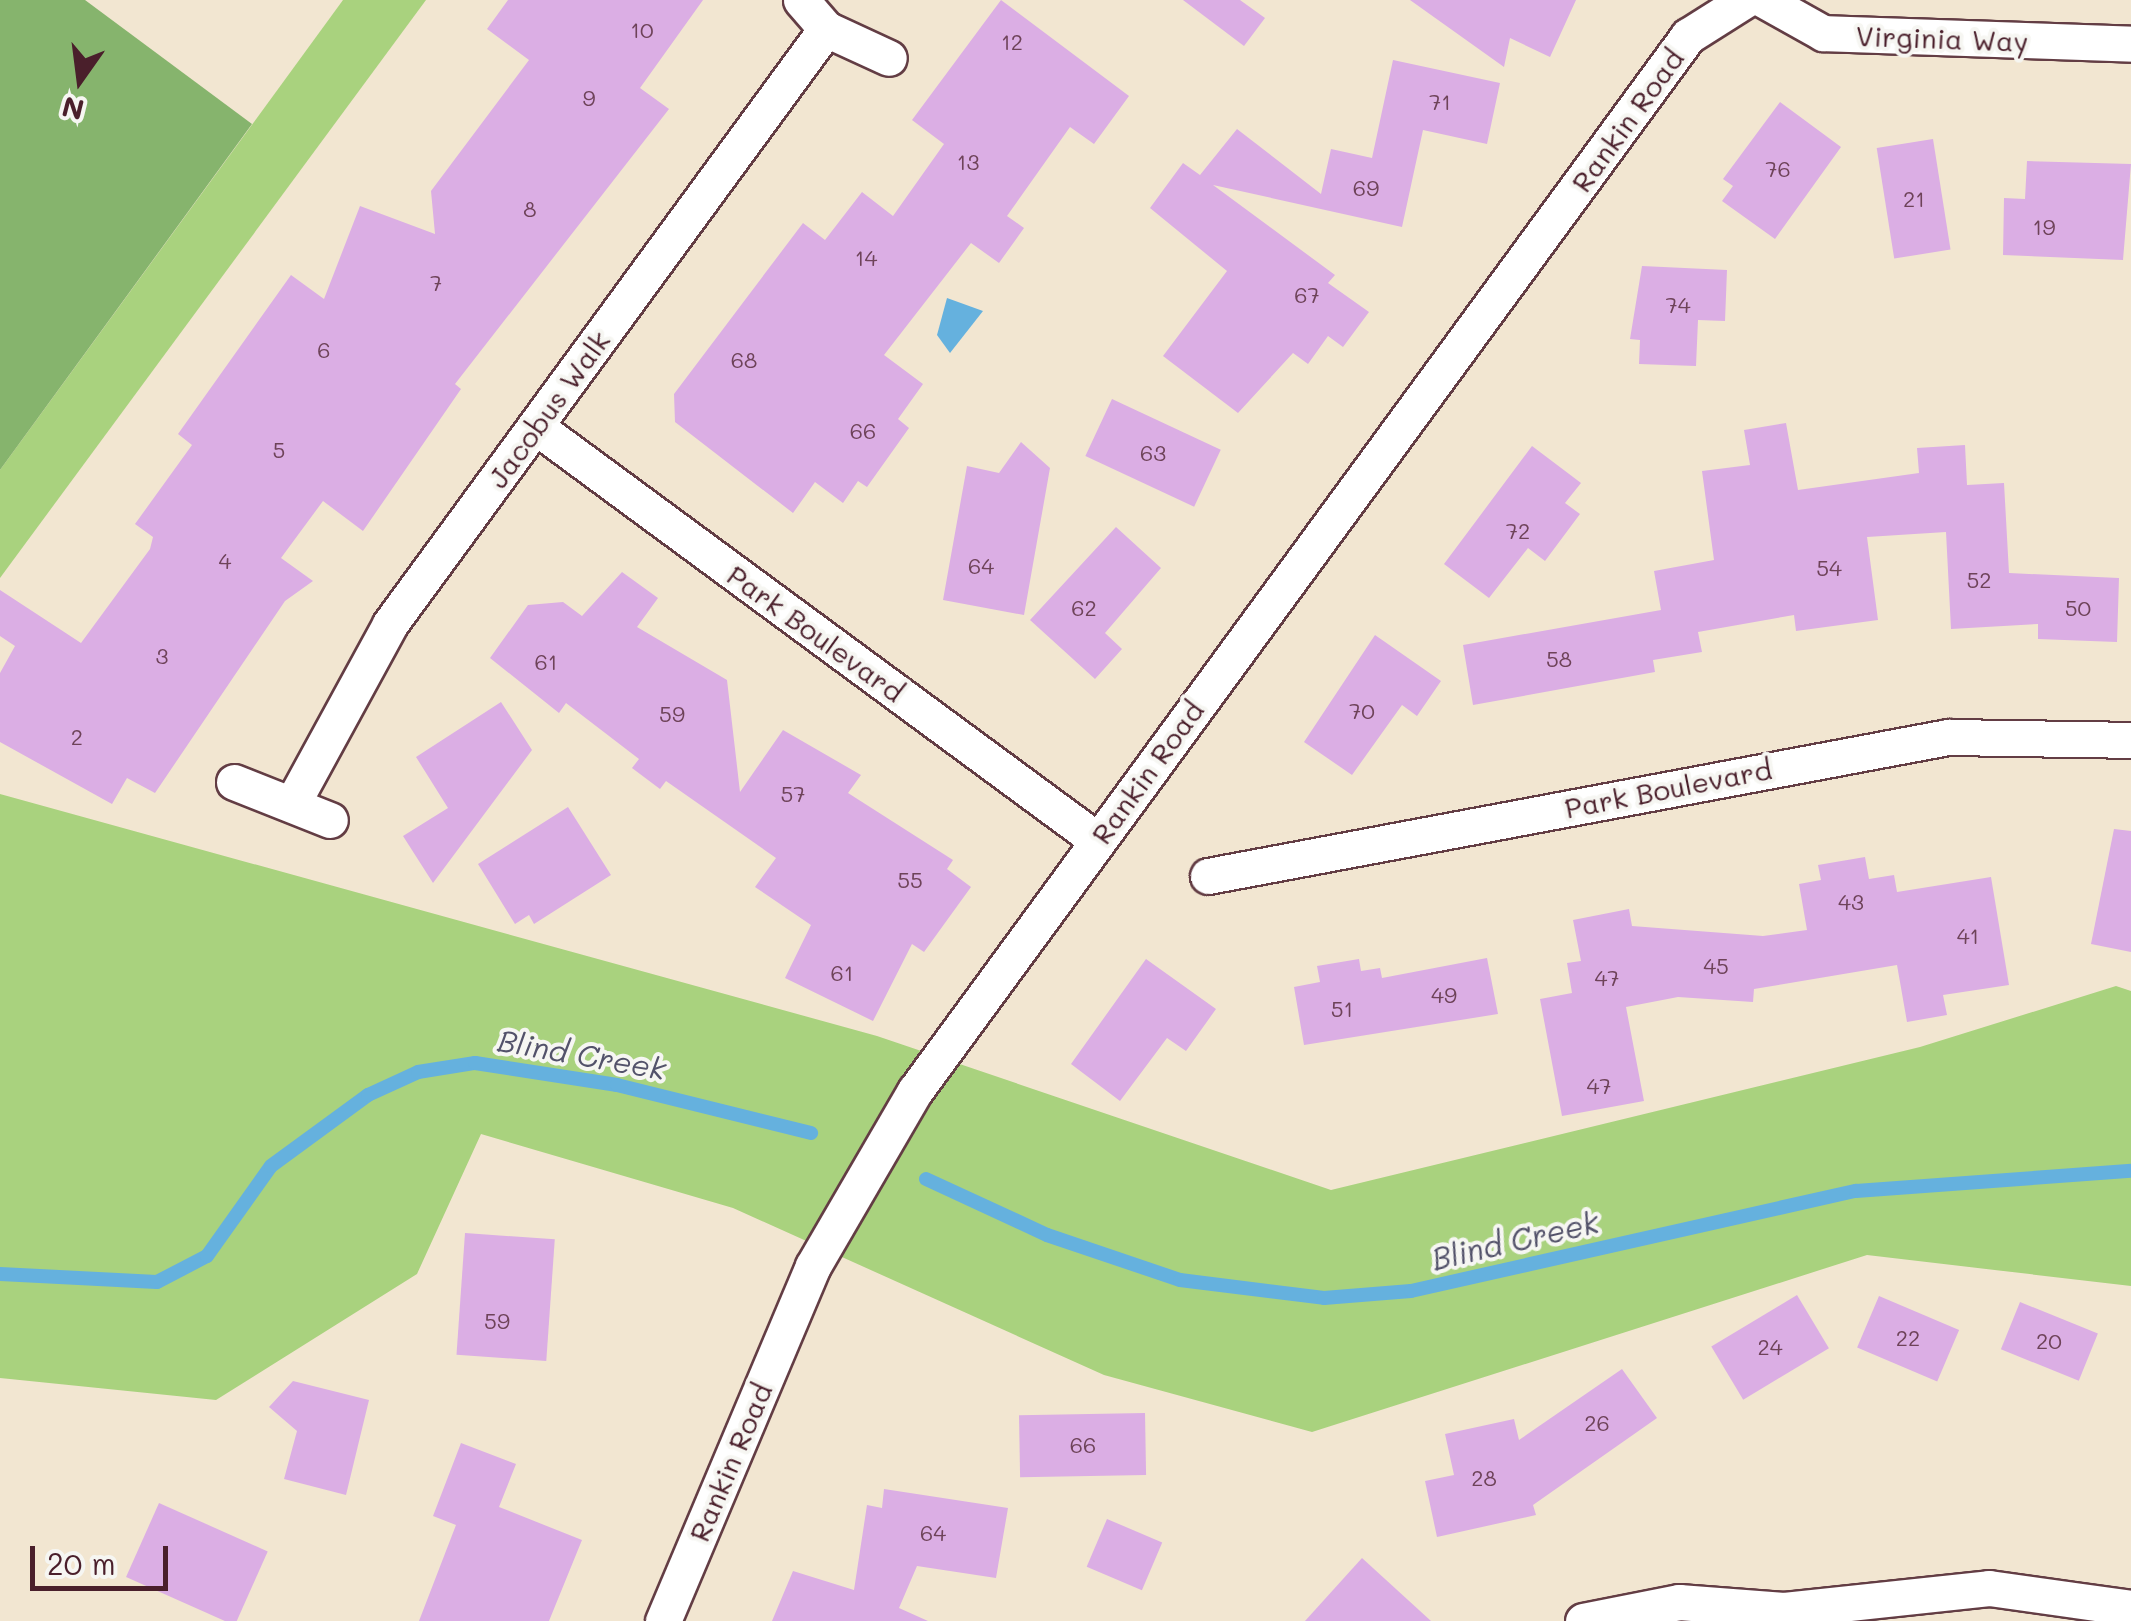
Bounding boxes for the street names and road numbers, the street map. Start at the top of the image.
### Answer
street label: Virginia Way [1855,18,2029,58]
street label: Rankin Road [1564,42,1690,198]
street label: Jacobus Walk [480,324,616,494]
street label: Park Boulevard [721,558,911,708]
street label: Rankin Road [1084,694,1210,850]
street label: Park Boulevard [1562,751,1774,825]
street label: Rankin Road [682,1378,778,1546]

